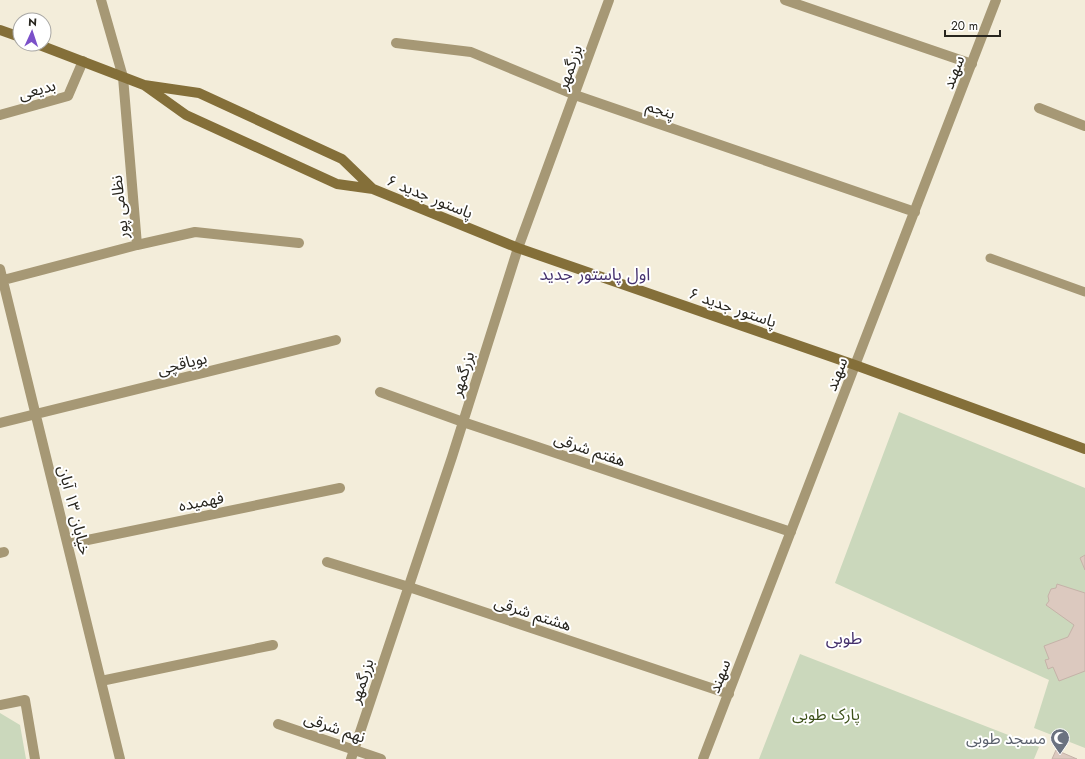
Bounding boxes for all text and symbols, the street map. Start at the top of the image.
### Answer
north arrow [12,12,52,52]
scale bar [945,12,1000,38]
text: N [28,14,37,30]
text: 20 m [951,17,978,35]
street label: بزرگمهر [550,42,588,94]
street label: سهند [937,52,970,92]
street label: بدیعی [16,73,58,105]
street label: پنجم [643,94,679,126]
street label: پاستور جدید ۶ [383,169,476,224]
street label: نظامی پور [105,174,134,241]
district label: اول پاستور جدید [540,262,650,286]
street label: پاستور جدید ۶ [686,282,780,333]
street label: بویاقچی [155,346,209,381]
street label: بزرگمهر [444,349,480,401]
street label: سهند [820,354,853,394]
street label: هفتم شرقی [551,427,629,473]
street label: خیابان ١٣ آبان [52,463,97,557]
street label: فهمیده [177,486,226,517]
street label: هشتم شرقی [491,590,574,638]
district label: طوبی [826,626,862,650]
street label: بزرگمهر [343,656,380,708]
street label: سهند [703,656,736,696]
park label: پارک طوبی [792,703,860,726]
street label: نهم شرقی [301,706,369,750]
place label: مسجد طوبی [966,727,1046,750]
mosque icon: مسجد طوبی [1049,727,1071,755]

